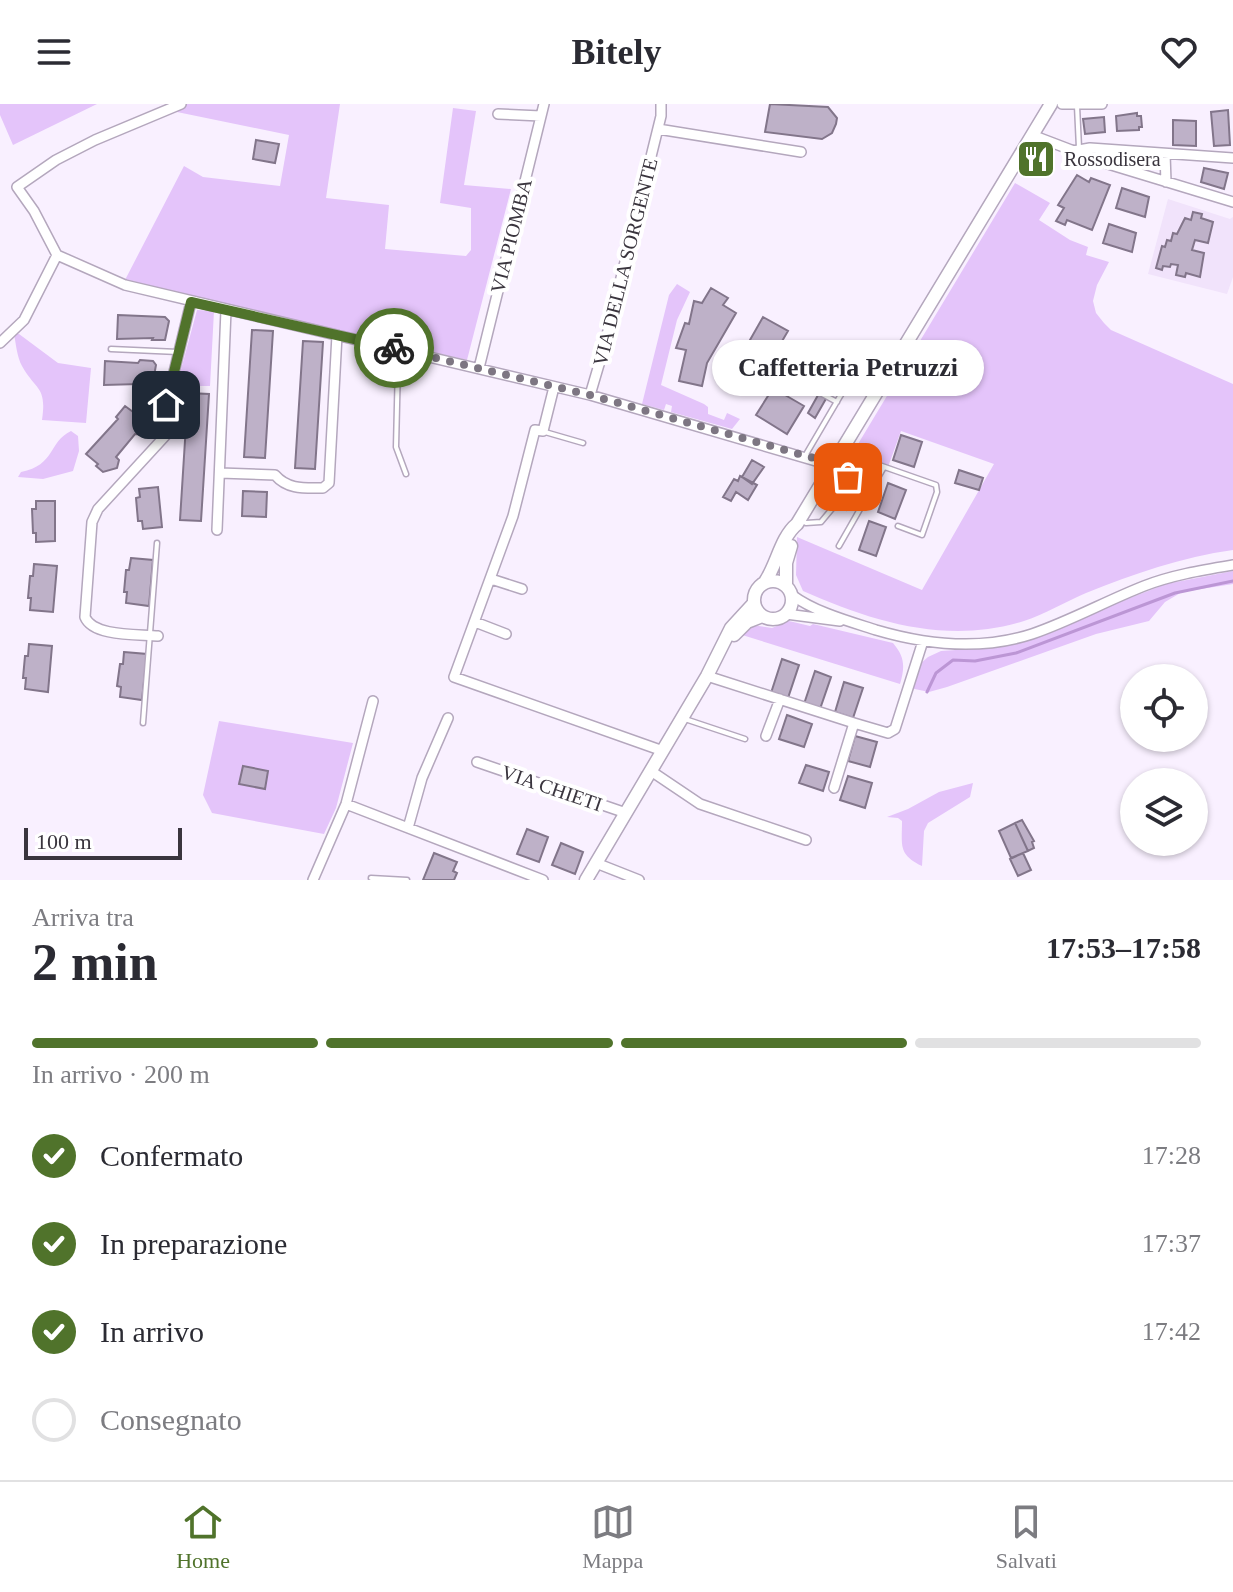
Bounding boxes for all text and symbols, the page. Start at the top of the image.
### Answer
icon: menu [32,30,76,74]
icon: heart [1157,30,1201,74]
text: Bitely [572,32,661,72]
restaurant icon: Rossodisera [1015,138,1057,180]
place label: Rossodisera [1064,148,1161,170]
street label: VIA DELLA SORGENTE [589,156,661,368]
street label: VIA PIOMBA [486,176,536,296]
courier [354,308,434,388]
icon: bike [372,326,416,370]
callout: Caffetteria Petruzzi [712,341,984,397]
text: Caffetteria Petruzzi [738,353,958,382]
pin [132,371,200,439]
icon: home [144,383,188,427]
pin [814,443,882,511]
icon: bag [826,455,870,499]
map controls [1120,664,1208,856]
button: locate [1120,664,1208,752]
street label: VIA CHIETI [499,761,605,815]
button: layers [1120,768,1208,856]
scale bar [24,824,182,860]
text: 100 m [36,829,92,854]
text: Arriva tra [32,903,134,932]
text: 17:53–17:58 [1046,931,1201,964]
text: 2 min [32,934,158,991]
text: In arrivo · 200 m [32,1060,210,1089]
icon: check [32,1134,76,1178]
text: Confermato [100,1139,243,1172]
text: 17:28 [1142,1141,1201,1170]
icon: check [32,1222,76,1266]
text: In preparazione [100,1227,287,1260]
text: 17:37 [1142,1229,1201,1258]
icon: check [32,1310,76,1354]
text: In arrivo [100,1315,204,1348]
text: 17:42 [1142,1317,1201,1346]
text: Consegnato [100,1403,242,1436]
tab: Home [176,1500,230,1574]
tab: Mappa [582,1500,643,1574]
tab: Salvati [996,1500,1057,1574]

